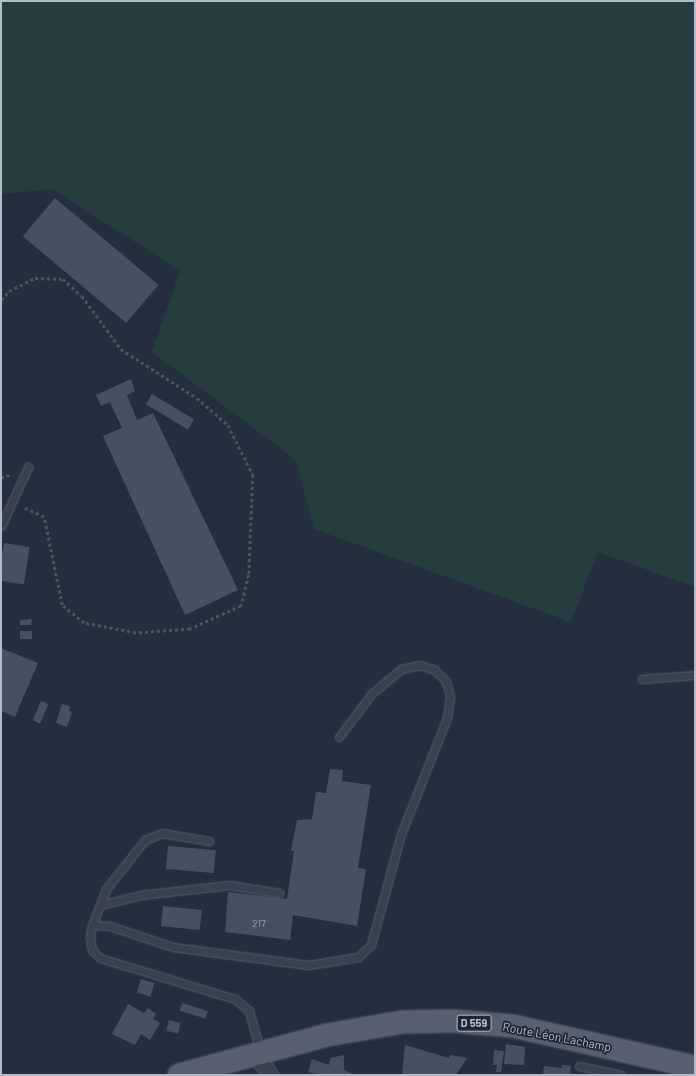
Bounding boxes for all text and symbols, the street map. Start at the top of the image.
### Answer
house number: 217 [252,918,266,930]
road number: D 559 [456,1014,492,1032]
street label: Route Léon Lachamp [502,1019,612,1055]

